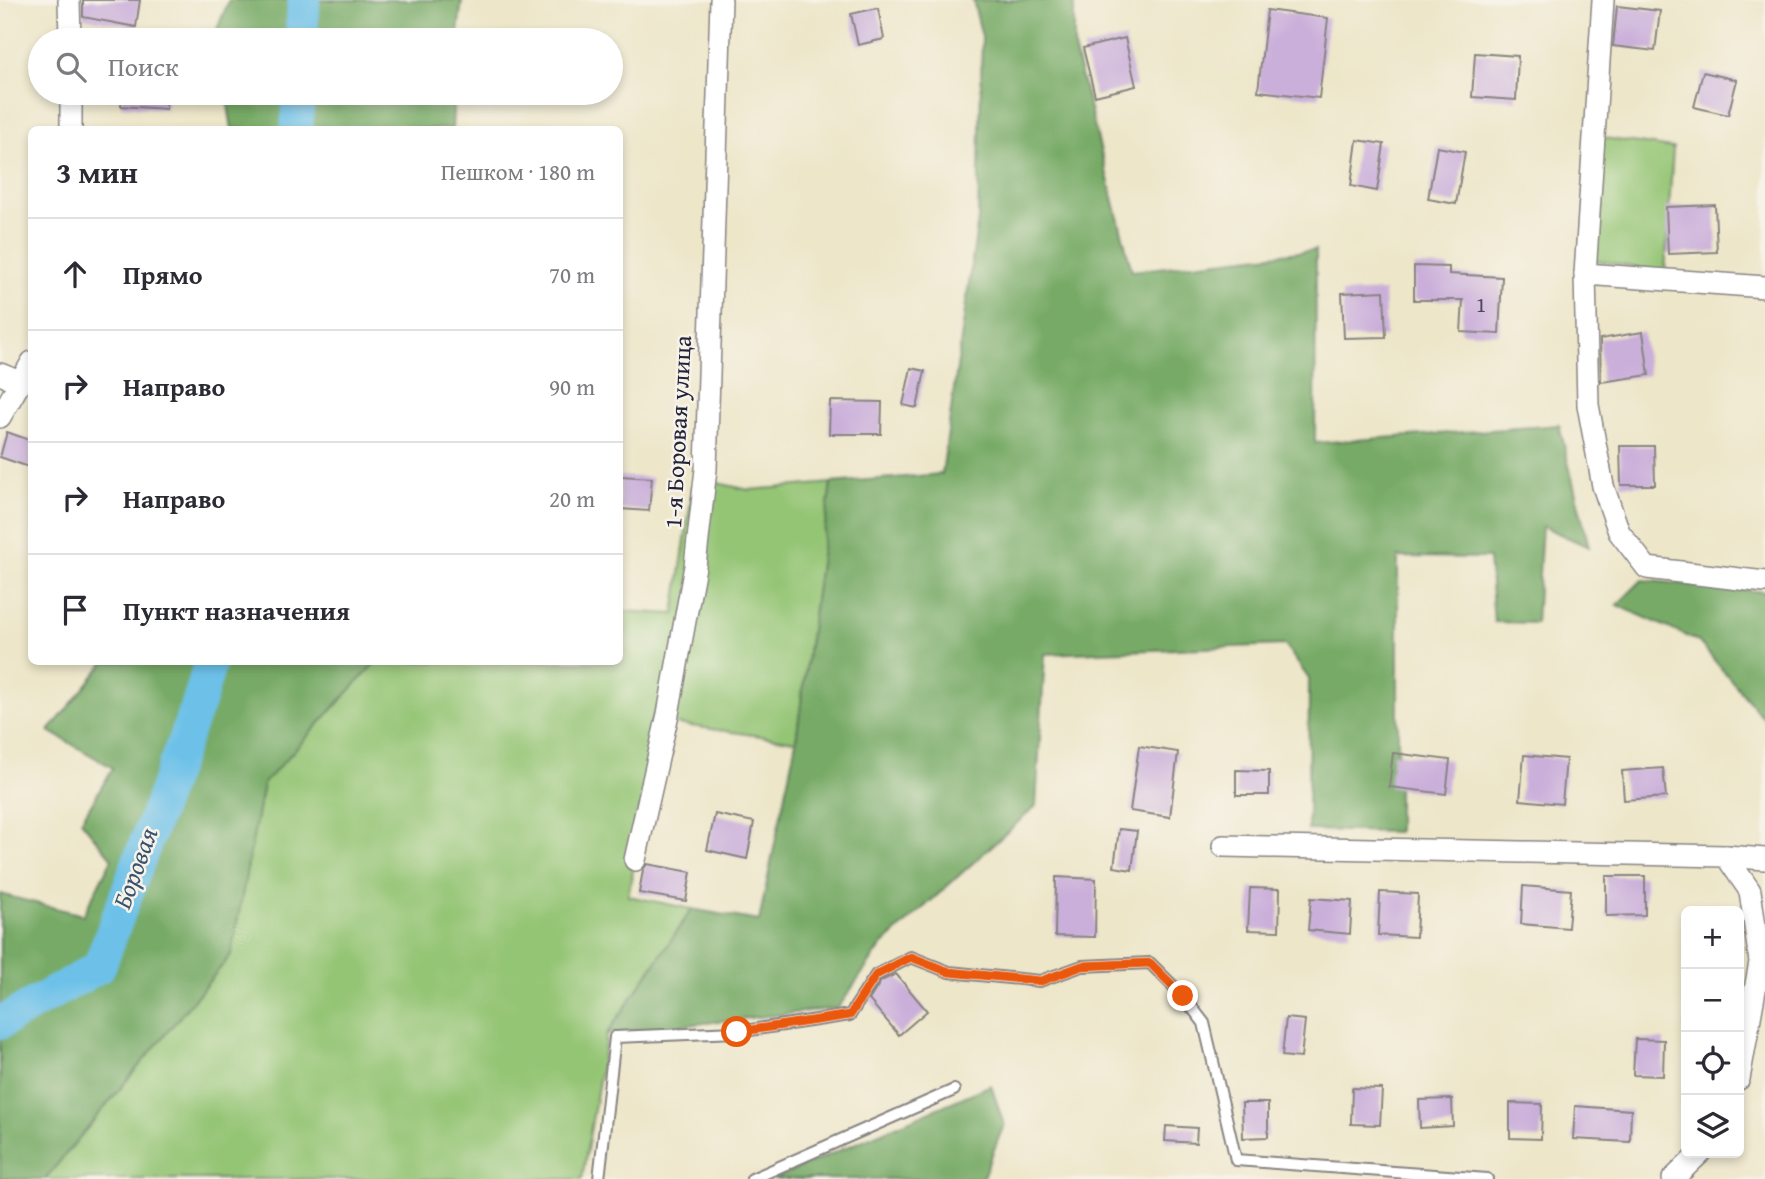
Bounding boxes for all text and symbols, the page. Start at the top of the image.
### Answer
search box [28,28,623,105]
text: Поиск [108,47,179,86]
icon: search [52,48,90,86]
text: 3 мин [56,150,138,194]
text: Пешком · 180 m [441,155,595,188]
icon: ahead [56,255,94,293]
text: Прямо [123,255,203,294]
text: 70 m [549,258,595,291]
house number: 1 [1476,289,1486,320]
street label: 1-я Боровая улица [655,334,700,530]
icon: right [56,367,94,405]
text: Направо [123,367,225,406]
text: 90 m [549,370,595,403]
icon: right [56,479,94,517]
text: Направо [123,479,225,518]
text: 20 m [549,482,595,515]
icon: arrive [56,591,94,629]
text: Пункт назначения [123,591,350,630]
water label: Боровая [102,821,167,914]
map controls [1681,906,1744,1158]
button: + [1681,906,1744,969]
button: − [1681,969,1744,1032]
route end [1167,980,1198,1011]
route start [721,1016,752,1047]
button: locate [1681,1032,1744,1095]
button: layers [1681,1095,1744,1158]

